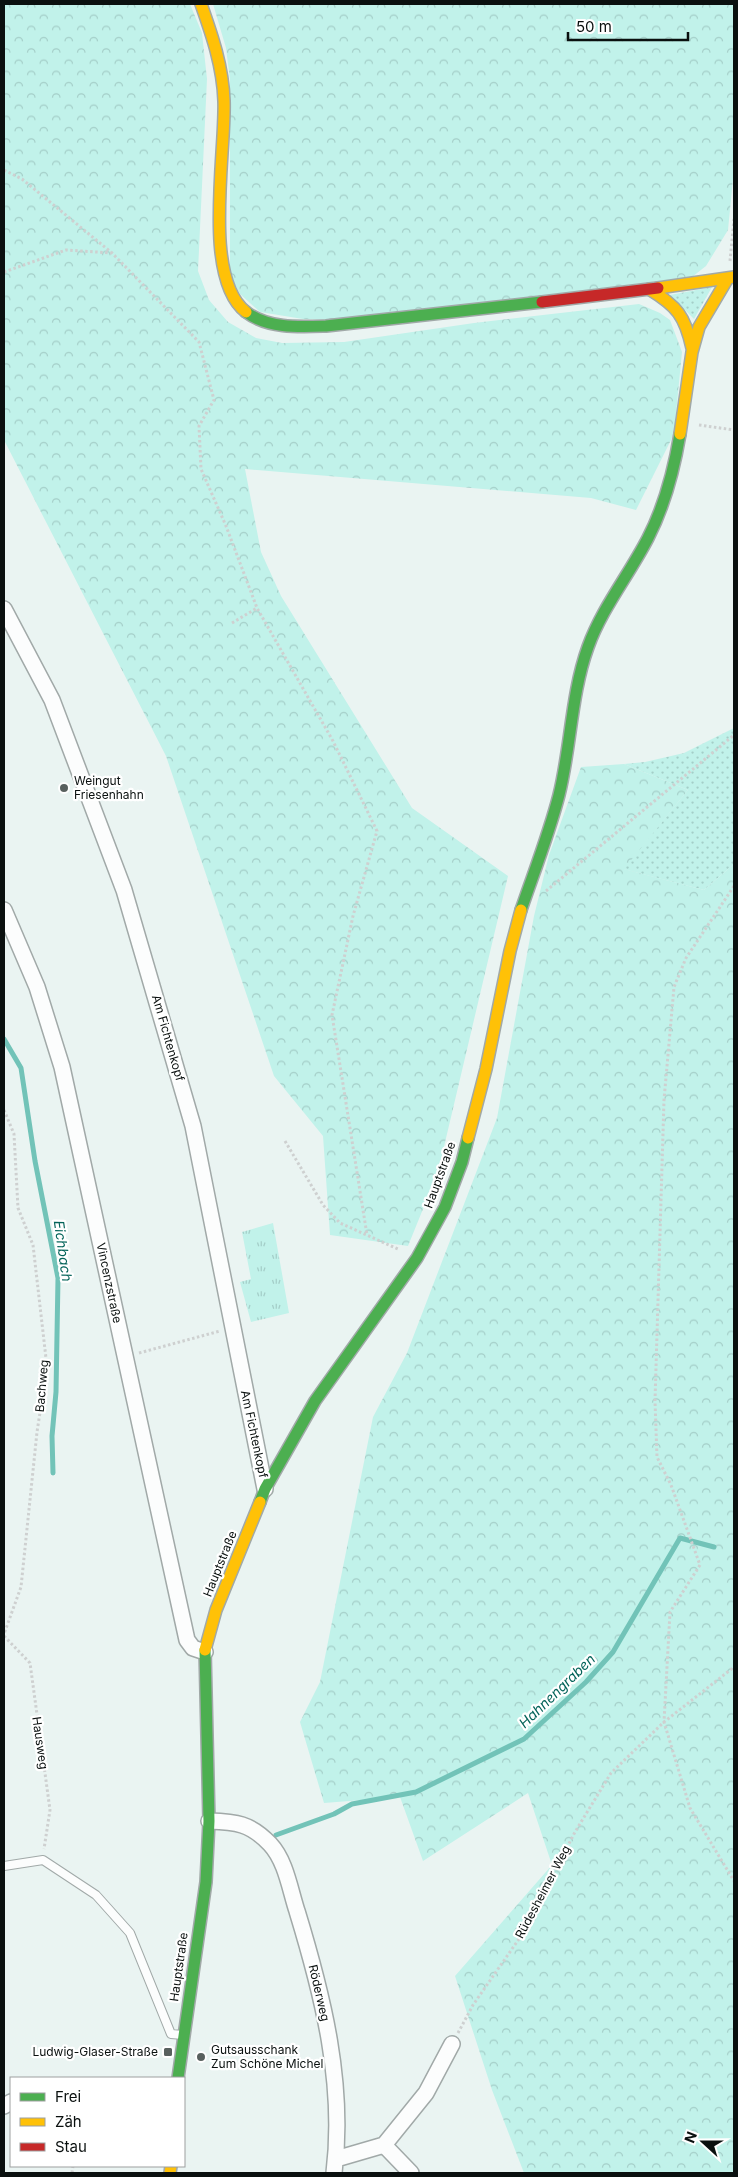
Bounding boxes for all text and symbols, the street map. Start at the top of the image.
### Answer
scale bar [568,10,688,42]
text: 50 m [576,17,612,36]
place label: Weingut Friesenhahn [74,773,144,802]
marker: Weingut Friesenhahn [58,782,70,794]
street label: Am Fichtenkopf [149,993,188,1083]
street label: Hauptstraße [421,1139,459,1210]
water label: Eichbach [51,1219,76,1283]
street label: Vincenzstraße [94,1241,125,1324]
street label: Bachweg [32,1359,51,1413]
street label: Am Fichtenkopf [238,1389,271,1480]
street label: Hauptstraße [200,1529,240,1599]
water label: Hahnengraben [515,1650,598,1731]
street label: Hausweg [29,1716,52,1770]
street label: Rüdesheimer Weg [512,1843,573,1941]
street label: Hauptstraße [166,1931,191,2003]
street label: Röderweg [306,1963,333,2023]
place label: Gutsausschank Zum Schöne Michel [211,2042,323,2071]
place label: Ludwig-Glaser-Straße [32,2044,158,2059]
marker: Ludwig-Glaser-Straße [162,2046,174,2058]
marker: Gutsausschank Zum Schöne Michel [195,2051,207,2063]
legend [10,2077,185,2167]
text: Frei [55,2087,81,2106]
text: Zäh [55,2112,82,2131]
north arrow [678,2117,728,2167]
text: N [681,2129,700,2145]
text: Stau [55,2137,87,2156]

